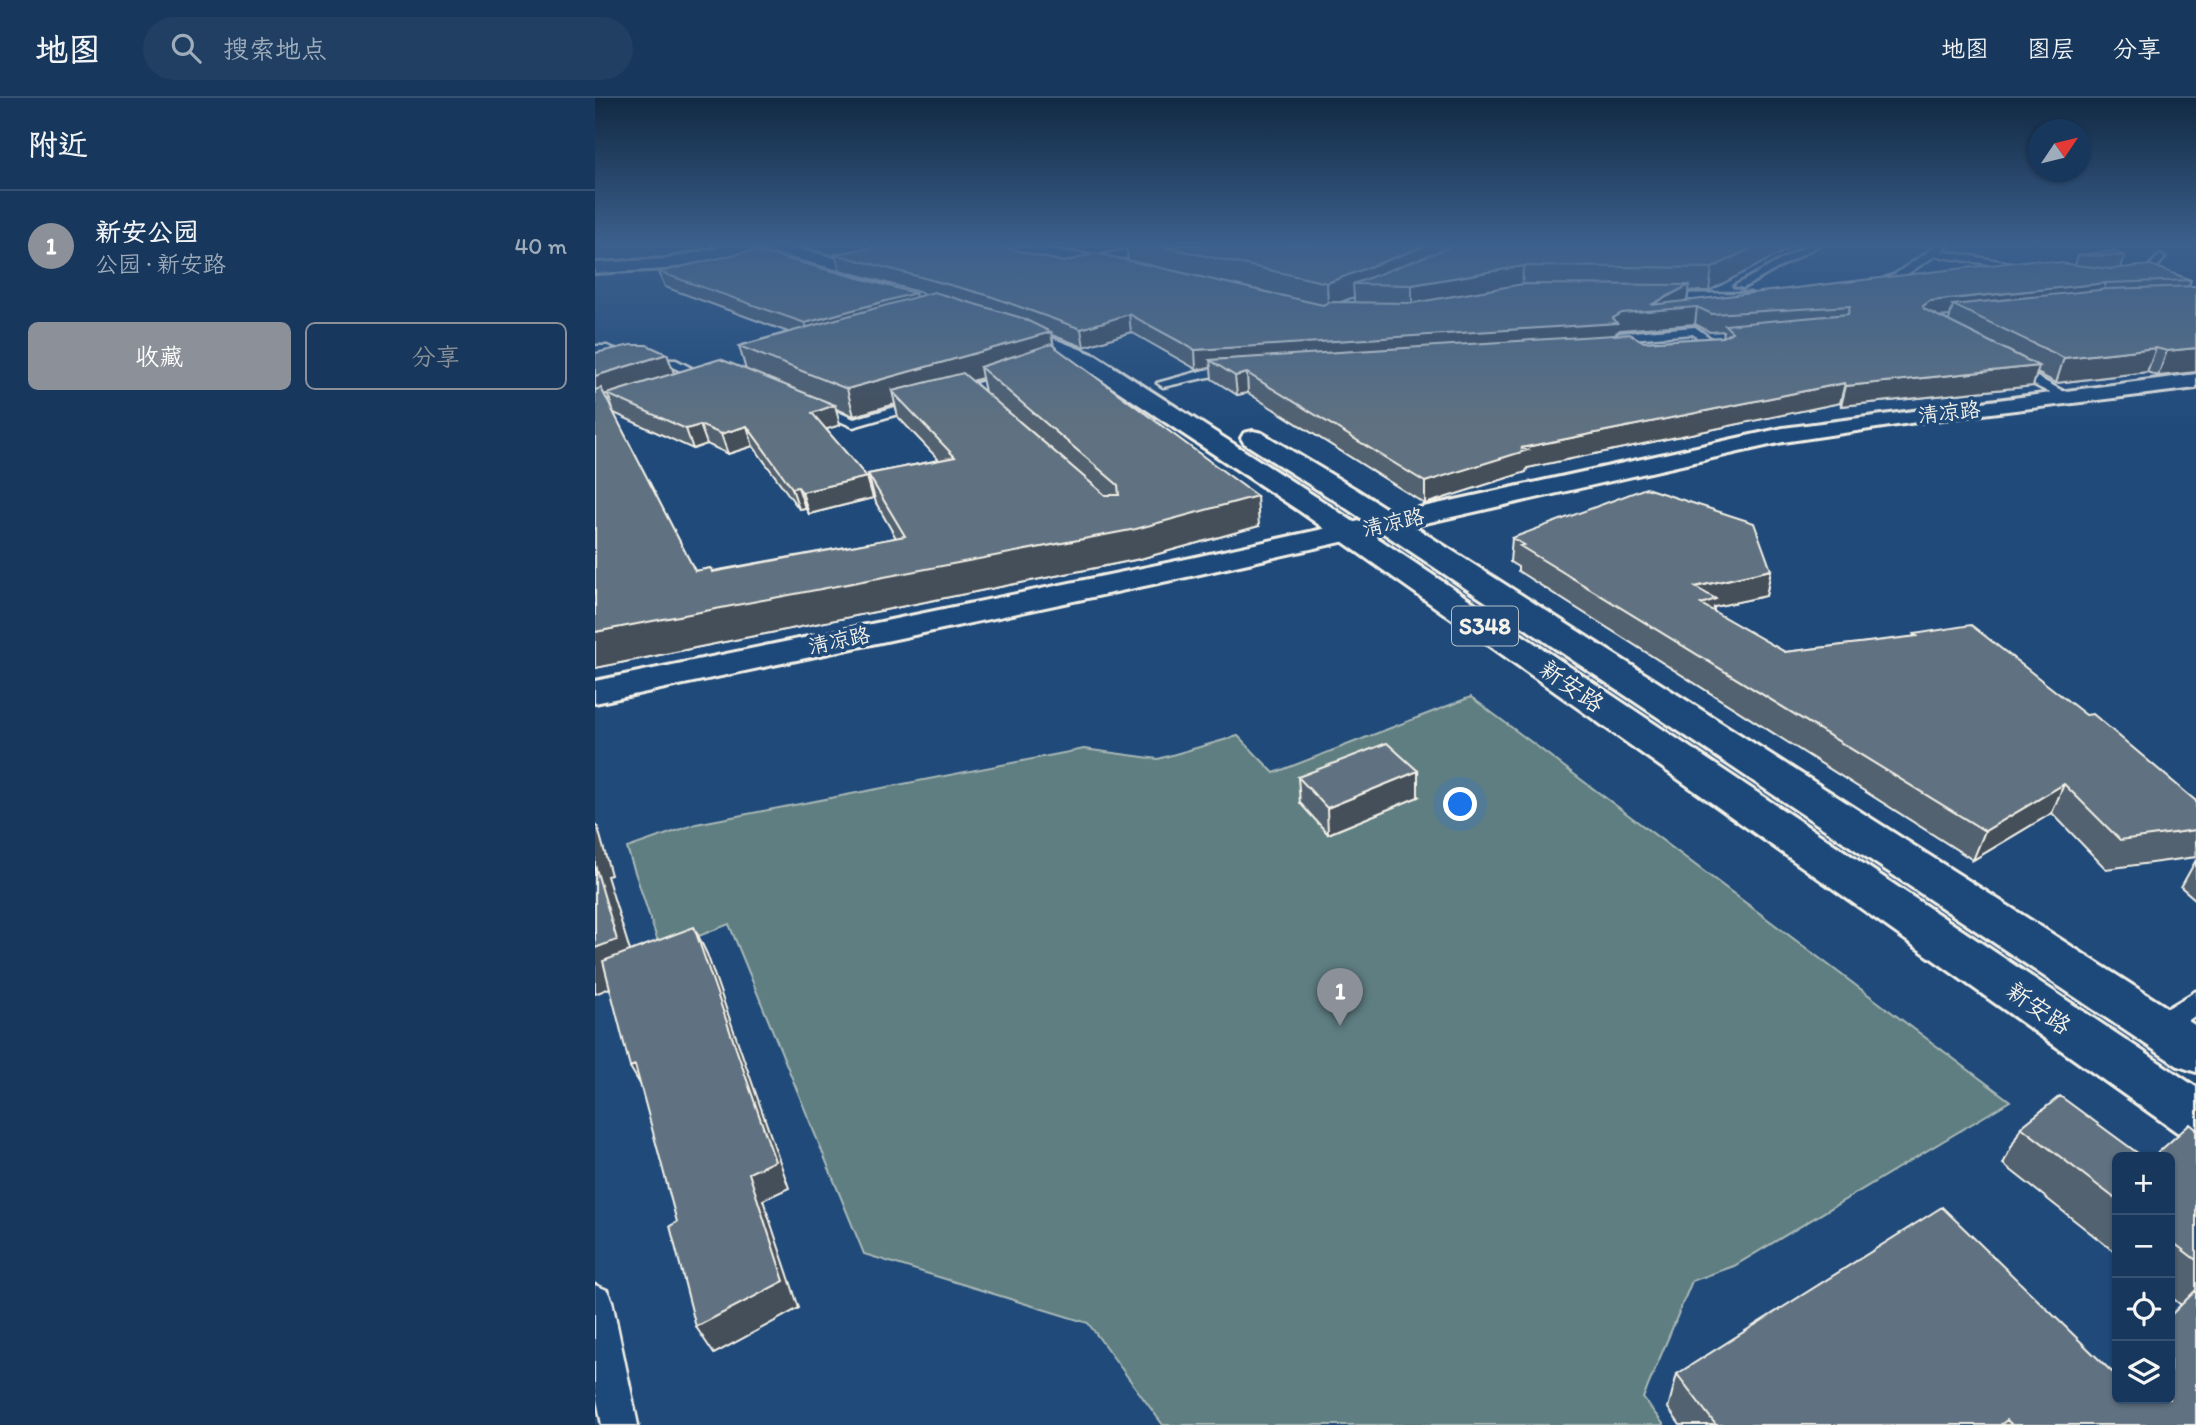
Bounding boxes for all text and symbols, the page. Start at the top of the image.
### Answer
search box [143,17,633,80]
icon: search [167,29,205,67]
text: 地图 [35,30,101,69]
text: 搜索地点 [223,33,327,65]
text: 地图 [1941,34,1989,63]
text: 图层 [2027,34,2075,63]
text: 分享 [2113,34,2161,63]
north arrow [2028,119,2091,182]
text: 附近 [28,126,88,163]
text: 新安公园 [95,216,199,248]
text: 1 [46,232,56,260]
text: 40 m [514,232,567,260]
text: 公园 · 新安路 [95,250,226,278]
button: 收藏 [28,322,291,390]
button: 分享 [305,322,567,390]
street label: 清凉路 [1916,396,1982,428]
street label: 清凉路 [1359,503,1427,541]
road number: S348 [1452,606,1518,646]
street label: 清凉路 [806,621,872,659]
street label: 新安路 [1534,653,1610,719]
your location [1443,787,1477,821]
pin: 1 [1317,968,1363,1026]
street label: 新安路 [2001,975,2077,1041]
map controls [2112,1152,2175,1404]
button: + [2112,1152,2175,1215]
button: − [2112,1215,2175,1278]
button: locate [2112,1278,2175,1341]
button: layers [2112,1341,2175,1404]

